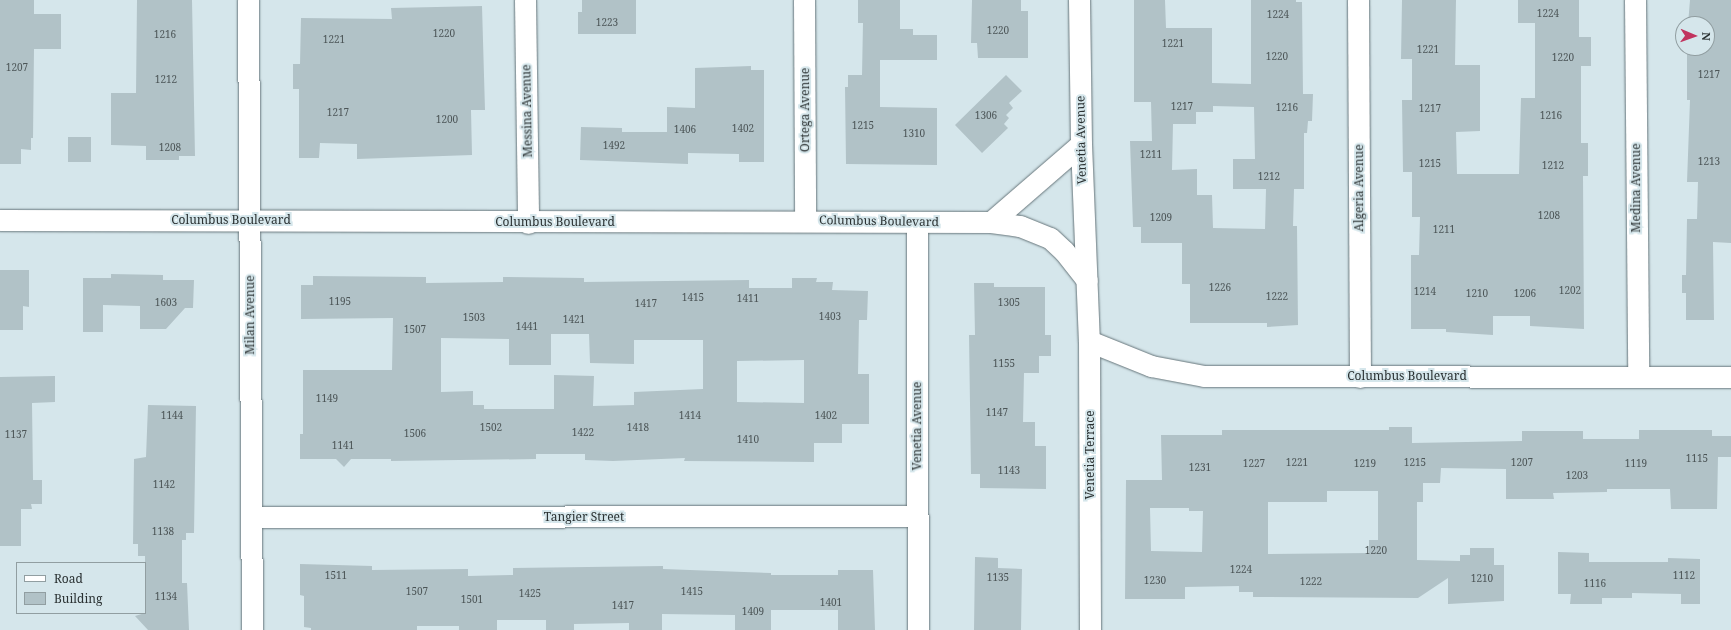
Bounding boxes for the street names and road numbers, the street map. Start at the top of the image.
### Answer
street label: Messina Avenue [519,64,535,158]
street label: Ortega Avenue [798,68,812,152]
street label: Venetia Avenue [1073,95,1089,185]
street label: Medina Avenue [1629,143,1643,233]
street label: Algeria Avenue [1352,144,1366,232]
street label: Columbus Boulevard [171,213,291,227]
street label: Columbus Boulevard [819,213,939,229]
street label: Columbus Boulevard [495,215,615,229]
street label: Milan Avenue [243,275,257,355]
street label: Columbus Boulevard [1347,369,1467,383]
street label: Venetia Avenue [910,382,924,470]
street label: Venetia Terrace [1083,410,1097,500]
street label: Tangier Street [544,510,624,524]

